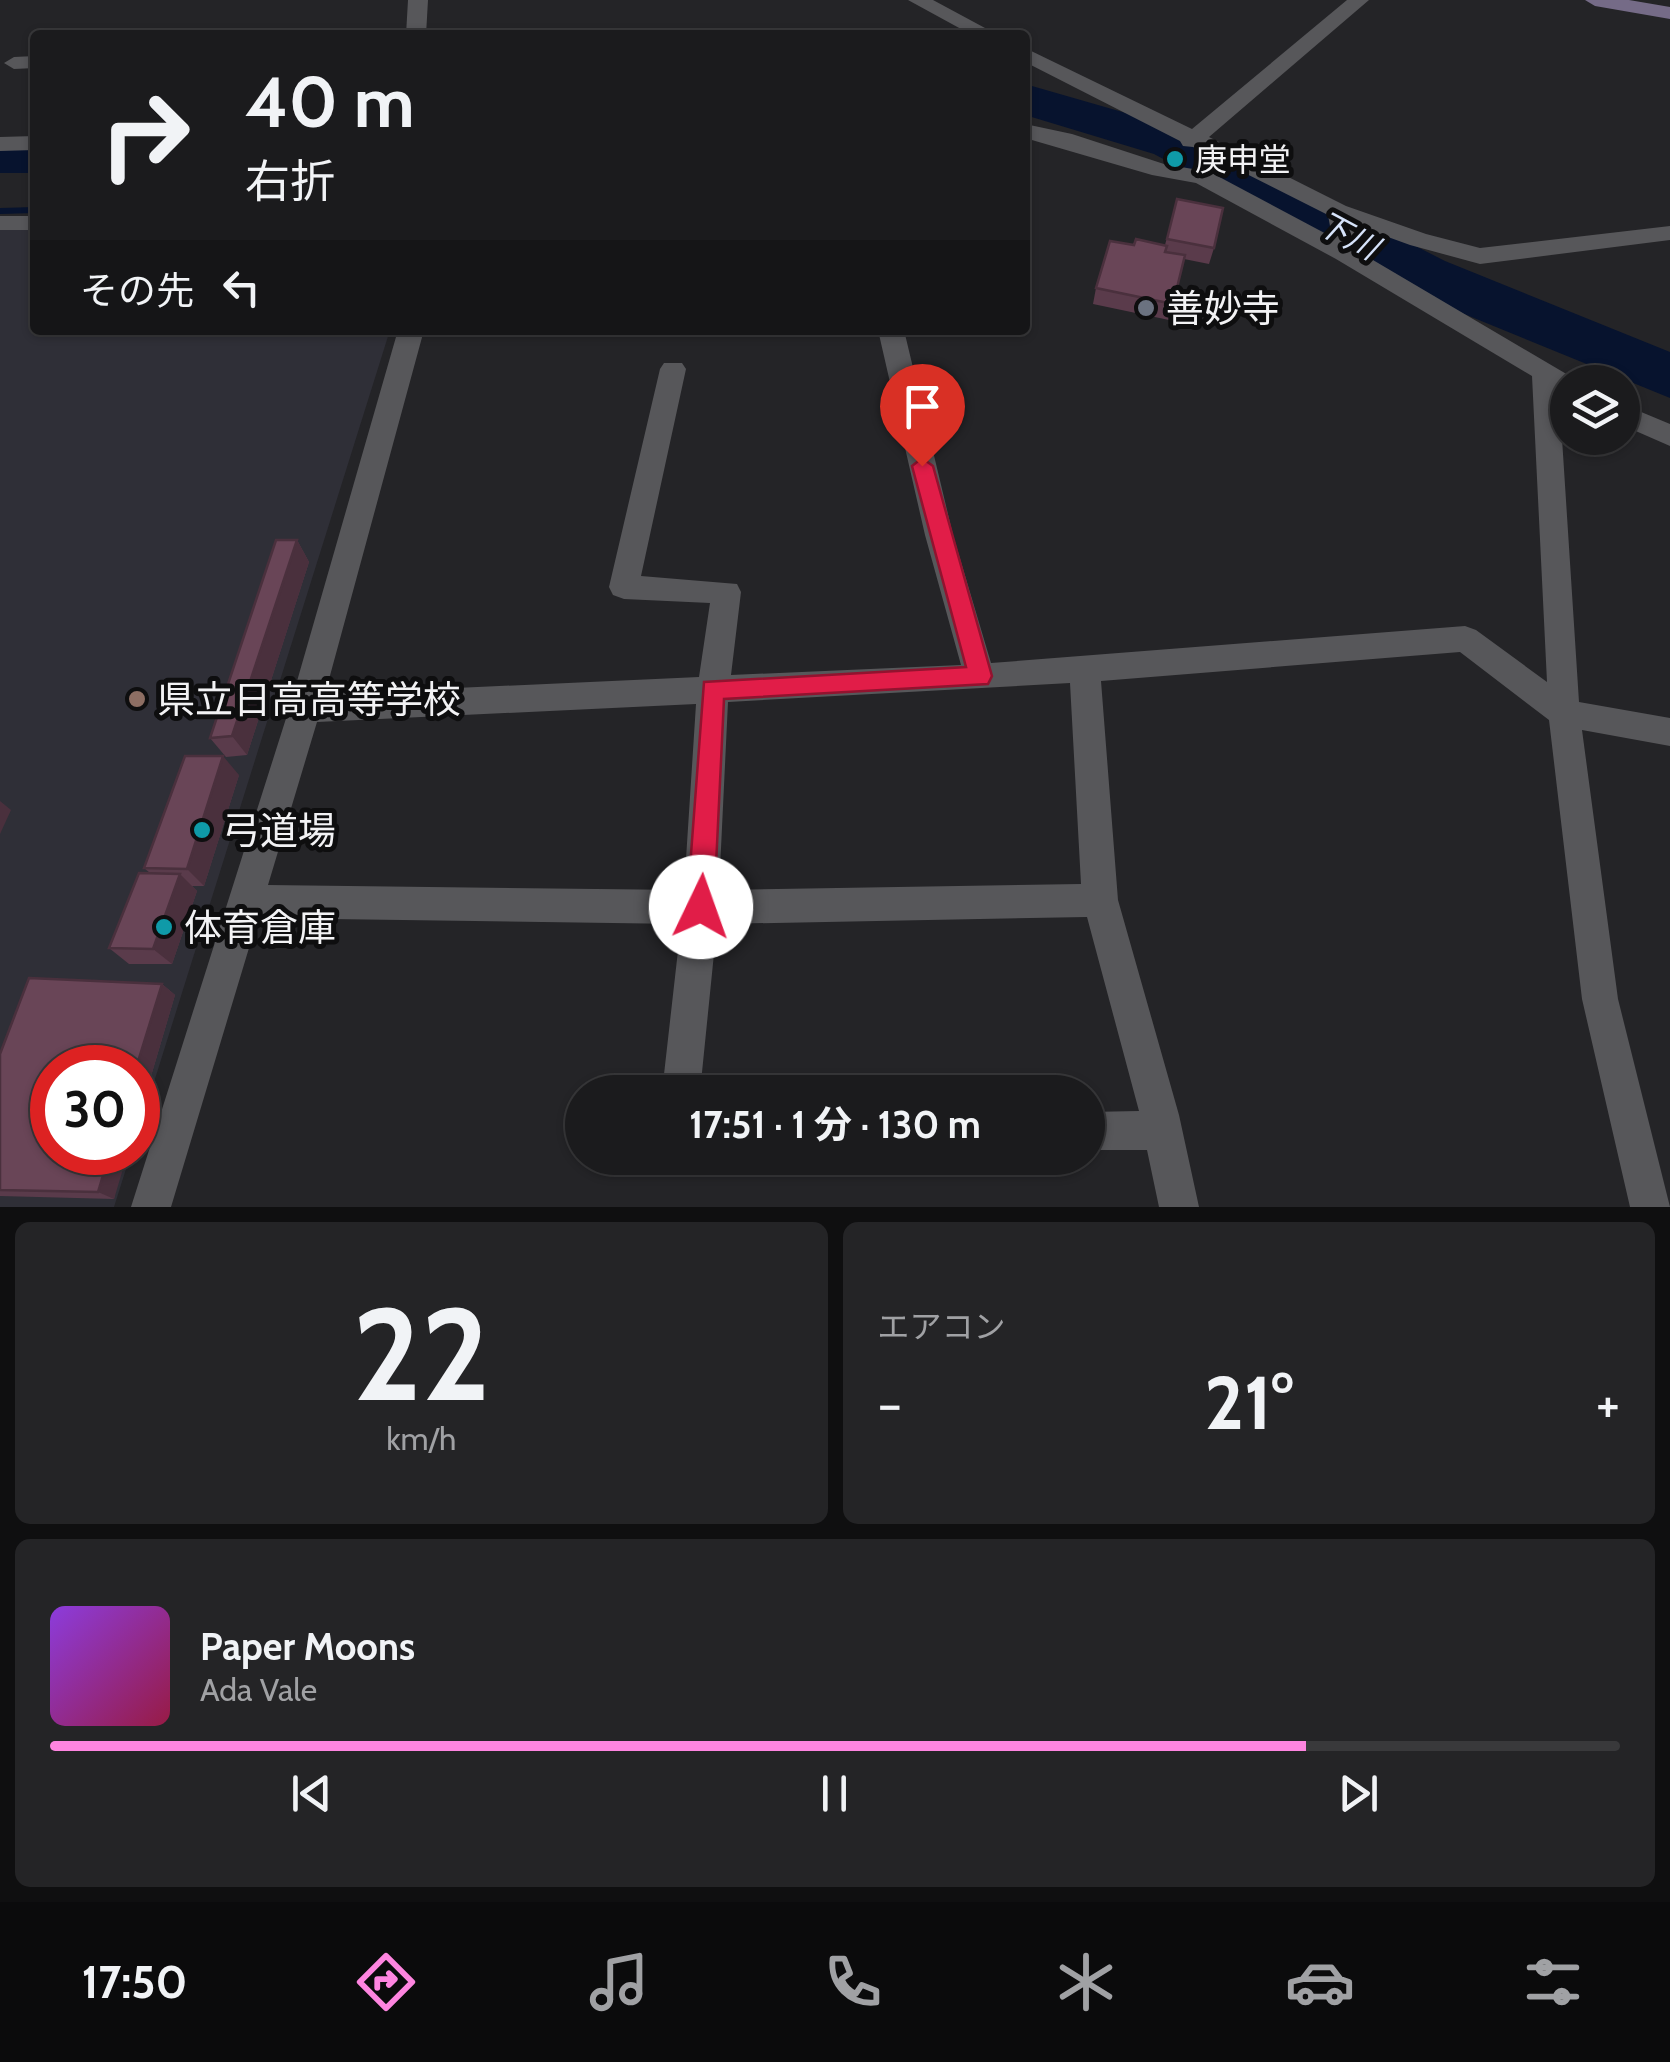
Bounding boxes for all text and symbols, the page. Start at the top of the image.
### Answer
text: 40 m [245,59,414,145]
icon: right [80,70,210,200]
place label: 庚申堂 [1195,140,1291,179]
marker: 庚申堂 [1164,148,1186,170]
text: 右折 [245,154,335,208]
water label: 下川 [1311,203,1388,269]
icon: left [214,260,269,315]
text: その先 [80,267,194,314]
place label: 善妙寺 [1166,285,1280,332]
marker: 善妙寺 [1135,297,1157,319]
pin [880,364,965,467]
map controls [1550,365,1640,455]
button: layers [1550,365,1640,455]
icon: arrive [895,379,950,434]
place label: 県立日高高等学校 [157,676,461,723]
marker: 県立日高高等学校 [126,688,148,710]
place label: 弓道場 [222,807,336,854]
marker: 弓道場 [191,819,213,841]
position arrow [649,855,753,959]
place label: 体育倉庫 [184,904,336,951]
marker: 体育倉庫 [153,916,175,938]
speed limit sign: 30 [30,1045,160,1175]
text: 17:51 · 1 分 · 130 m [689,1101,981,1148]
text: 22 [352,1275,490,1433]
text: エアコン [878,1307,1006,1346]
text: 21° [1204,1357,1293,1448]
text: − [878,1370,902,1437]
text: + [1596,1370,1620,1437]
text: km/h [386,1419,456,1458]
text: Paper Moons [200,1623,415,1670]
text: Ada Vale [200,1670,317,1709]
icon: previous [284,1766,339,1821]
icon: pause [807,1766,862,1821]
icon: next [1331,1766,1386,1821]
icon: directions [351,1947,421,2017]
icon: music [584,1947,654,2017]
icon: phone [818,1947,888,2017]
icon: climate [1051,1947,1121,2017]
icon: car [1285,1947,1355,2017]
icon: filters [1518,1947,1588,2017]
text: 17:50 [82,1955,187,2009]

